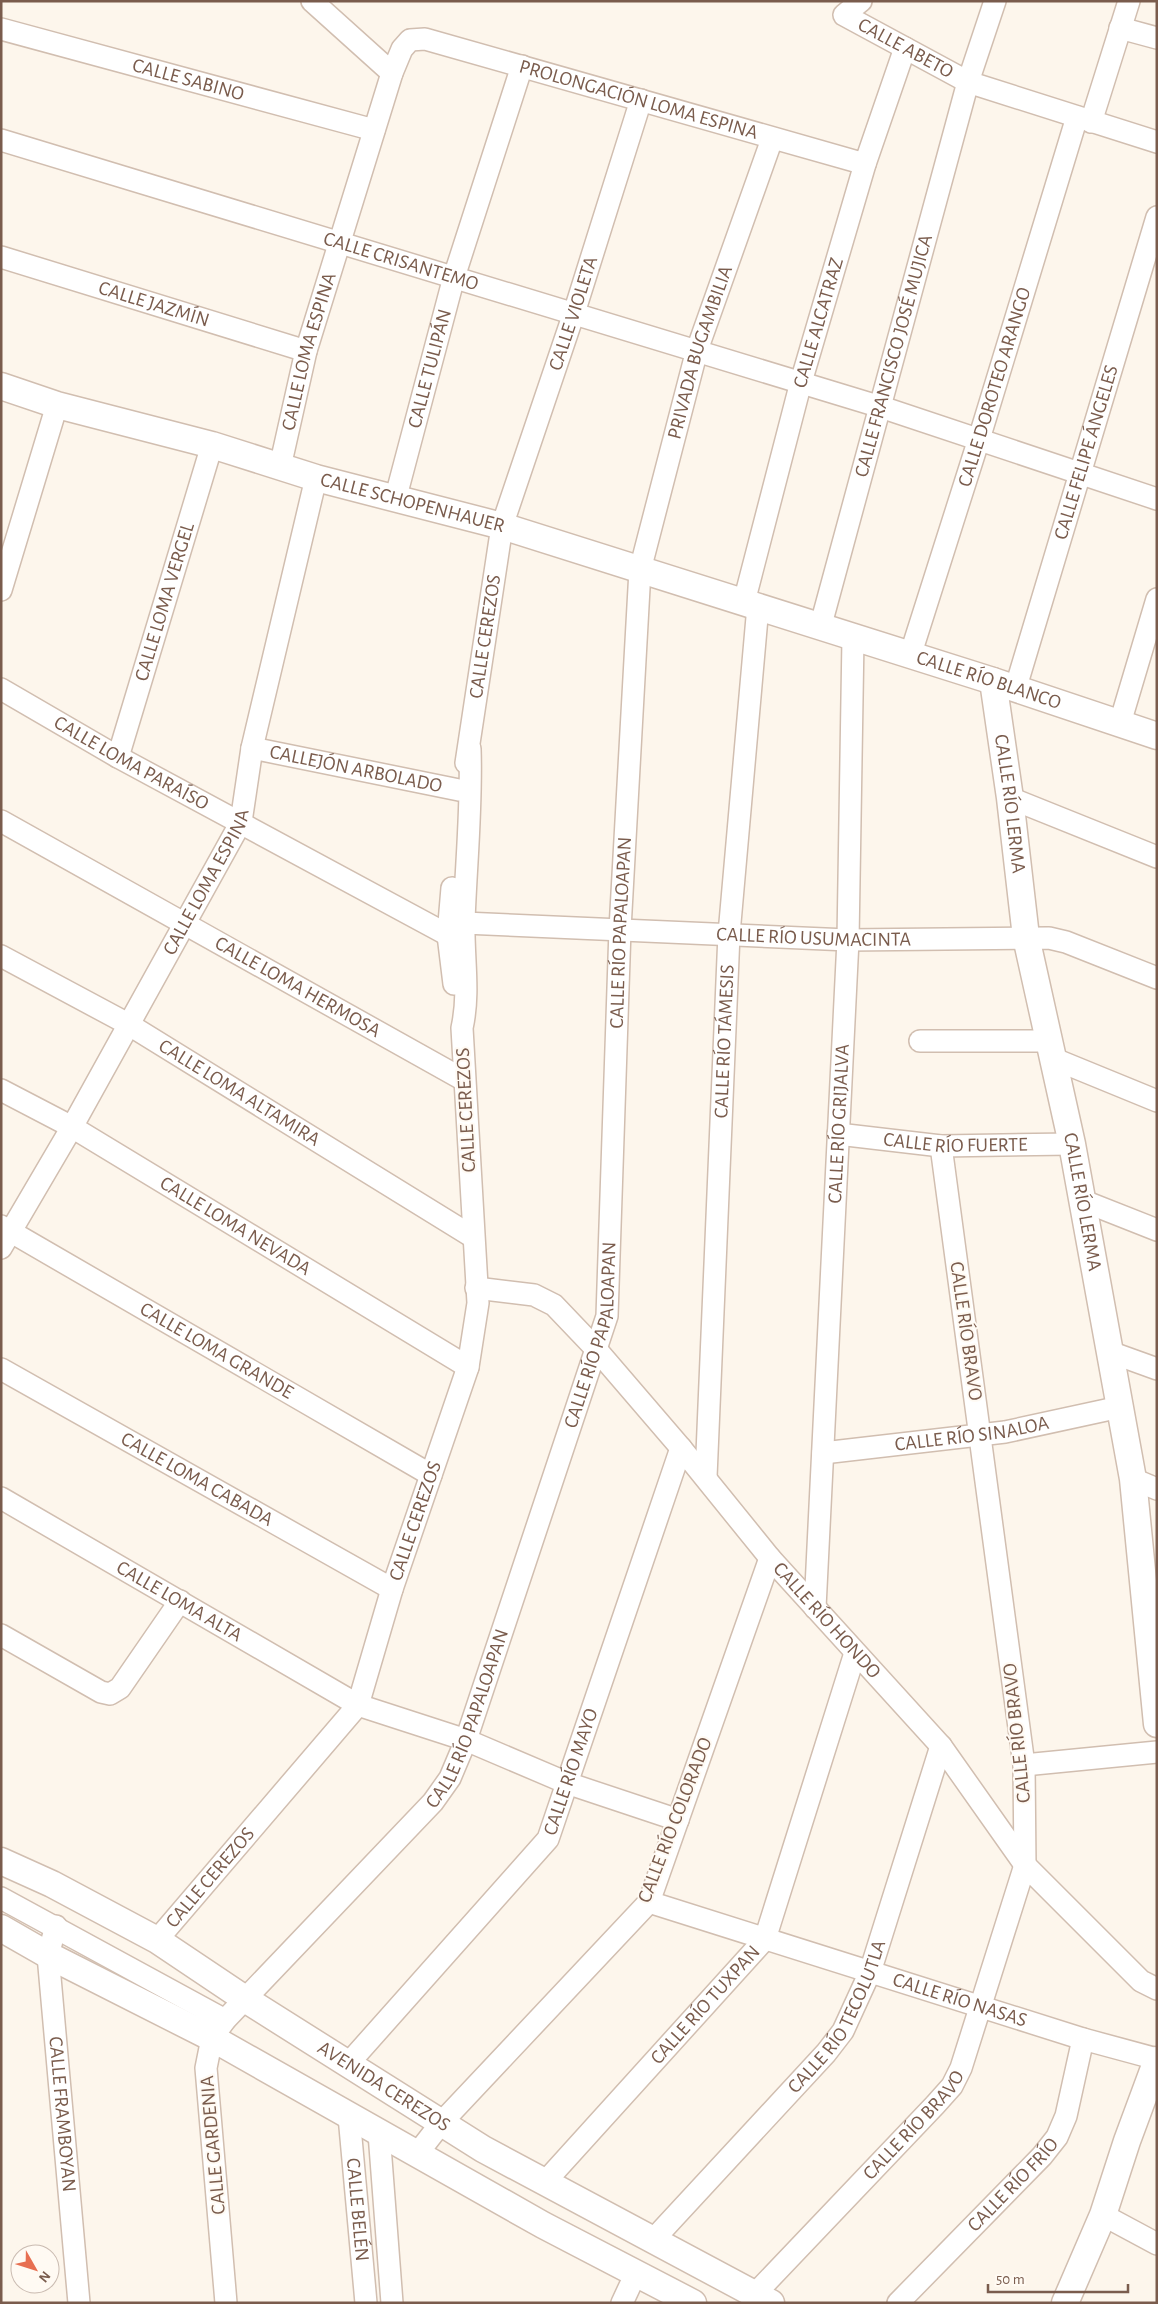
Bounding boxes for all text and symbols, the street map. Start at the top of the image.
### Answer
street label: CALLE ABETO [855,14,957,82]
street label: CALLE SABINO [130,55,246,104]
street label: PROLONGACIÓN LOMA ESPINA [517,56,761,143]
street label: CALLE CRISANTEMO [321,228,481,294]
street label: CALLE FRANCISCO JOSÉ MUJICA [851,232,936,479]
street label: CALLE VIOLETA [545,253,601,373]
street label: CALLE ALCATRAZ [790,255,847,390]
street label: PRIVADA BUGAMBILIA [664,263,736,441]
street label: CALLE LOMA ESPINA [278,270,340,432]
street label: CALLE JAZMÍN [96,278,212,331]
street label: CALLE DOROTEO ARANGO [954,285,1035,489]
street label: CALLE TULIPÁN [404,307,455,430]
street label: CALLE FELIPE ÁNGELES [1051,363,1122,542]
street label: CALLE SCHOPENHAUER [318,470,507,536]
street label: CALLE LOMA VERGEL [131,520,198,683]
street label: CALLE CEREZOS [466,573,505,700]
street label: CALLE RÍO BLANCO [914,647,1064,713]
street label: CALLE LOMA PARAÍSO [51,712,212,814]
street label: CALLE RÍO LERMA [991,733,1029,875]
street label: CALLEJÓN ARBOLADO [268,742,444,796]
street label: CALLE LOMA ESPINA [159,808,253,958]
street label: CALLE RÍO PAPALOAPAN [607,836,635,1029]
street label: CALLE RÍO USUMACINTA [716,924,912,950]
street label: CALLE LOMA HERMOSA [211,933,384,1041]
street label: CALLE RÍO TÁMESIS [711,964,738,1119]
street label: CALLE LOMA ALTAMIRA [155,1036,324,1150]
street label: CALLE RÍO GRIJALVA [825,1043,853,1204]
street label: CALLE CEREZOS [453,1047,479,1173]
street label: CALLE RÍO FUERTE [882,1129,1028,1156]
street label: CALLE RÍO LERMA [1060,1131,1105,1273]
street label: CALLE LOMA NEVADA [156,1173,315,1279]
street label: CALLE RÍO PAPALOAPAN [560,1241,619,1431]
street label: CALLE RÍO BRAVO [946,1260,987,1402]
street label: CALLE LOMA GRANDE [136,1299,297,1403]
street label: CALLE RÍO SINALOA [894,1413,1051,1455]
street label: CALLE LOMA CABADA [118,1429,277,1530]
street label: CALLE CEREZOS [386,1459,445,1583]
street label: CALLE LOMA ALTA [113,1557,246,1646]
street label: CALLE RÍO HONDO [769,1559,884,1682]
street label: CALLE RÍO PAPALOAPAN [422,1626,512,1812]
street label: CALLE RÍO BRAVO [999,1662,1034,1804]
street label: CALLE RÍO MAYO [540,1706,602,1838]
street label: CALLE RÍO COLORADO [633,1734,716,1905]
street label: CALLE CEREZOS [162,1824,259,1932]
street label: CALLE RÍO TECOLUTLA [784,1937,890,2097]
street label: CALLE RÍO TUXPAN [647,1942,764,2068]
street label: CALLE RÍO NASAS [890,1970,1029,2031]
street label: CALLE FRAMBOYAN [45,2036,79,2193]
street label: AVENIDA CEREZOS [314,2037,454,2136]
street label: CALLE RÍO BRAVO [859,2067,968,2184]
street label: CALLE GARDENIA [197,2074,229,2215]
street label: CALLE RÍO FRÍO [964,2134,1062,2235]
street label: CALLE BELÉN [343,2157,372,2262]
north arrow [10,2244,60,2294]
scale bar [988,2262,1128,2294]
text: N [36,2268,53,2285]
text: 50 m [996,2272,1025,2287]

